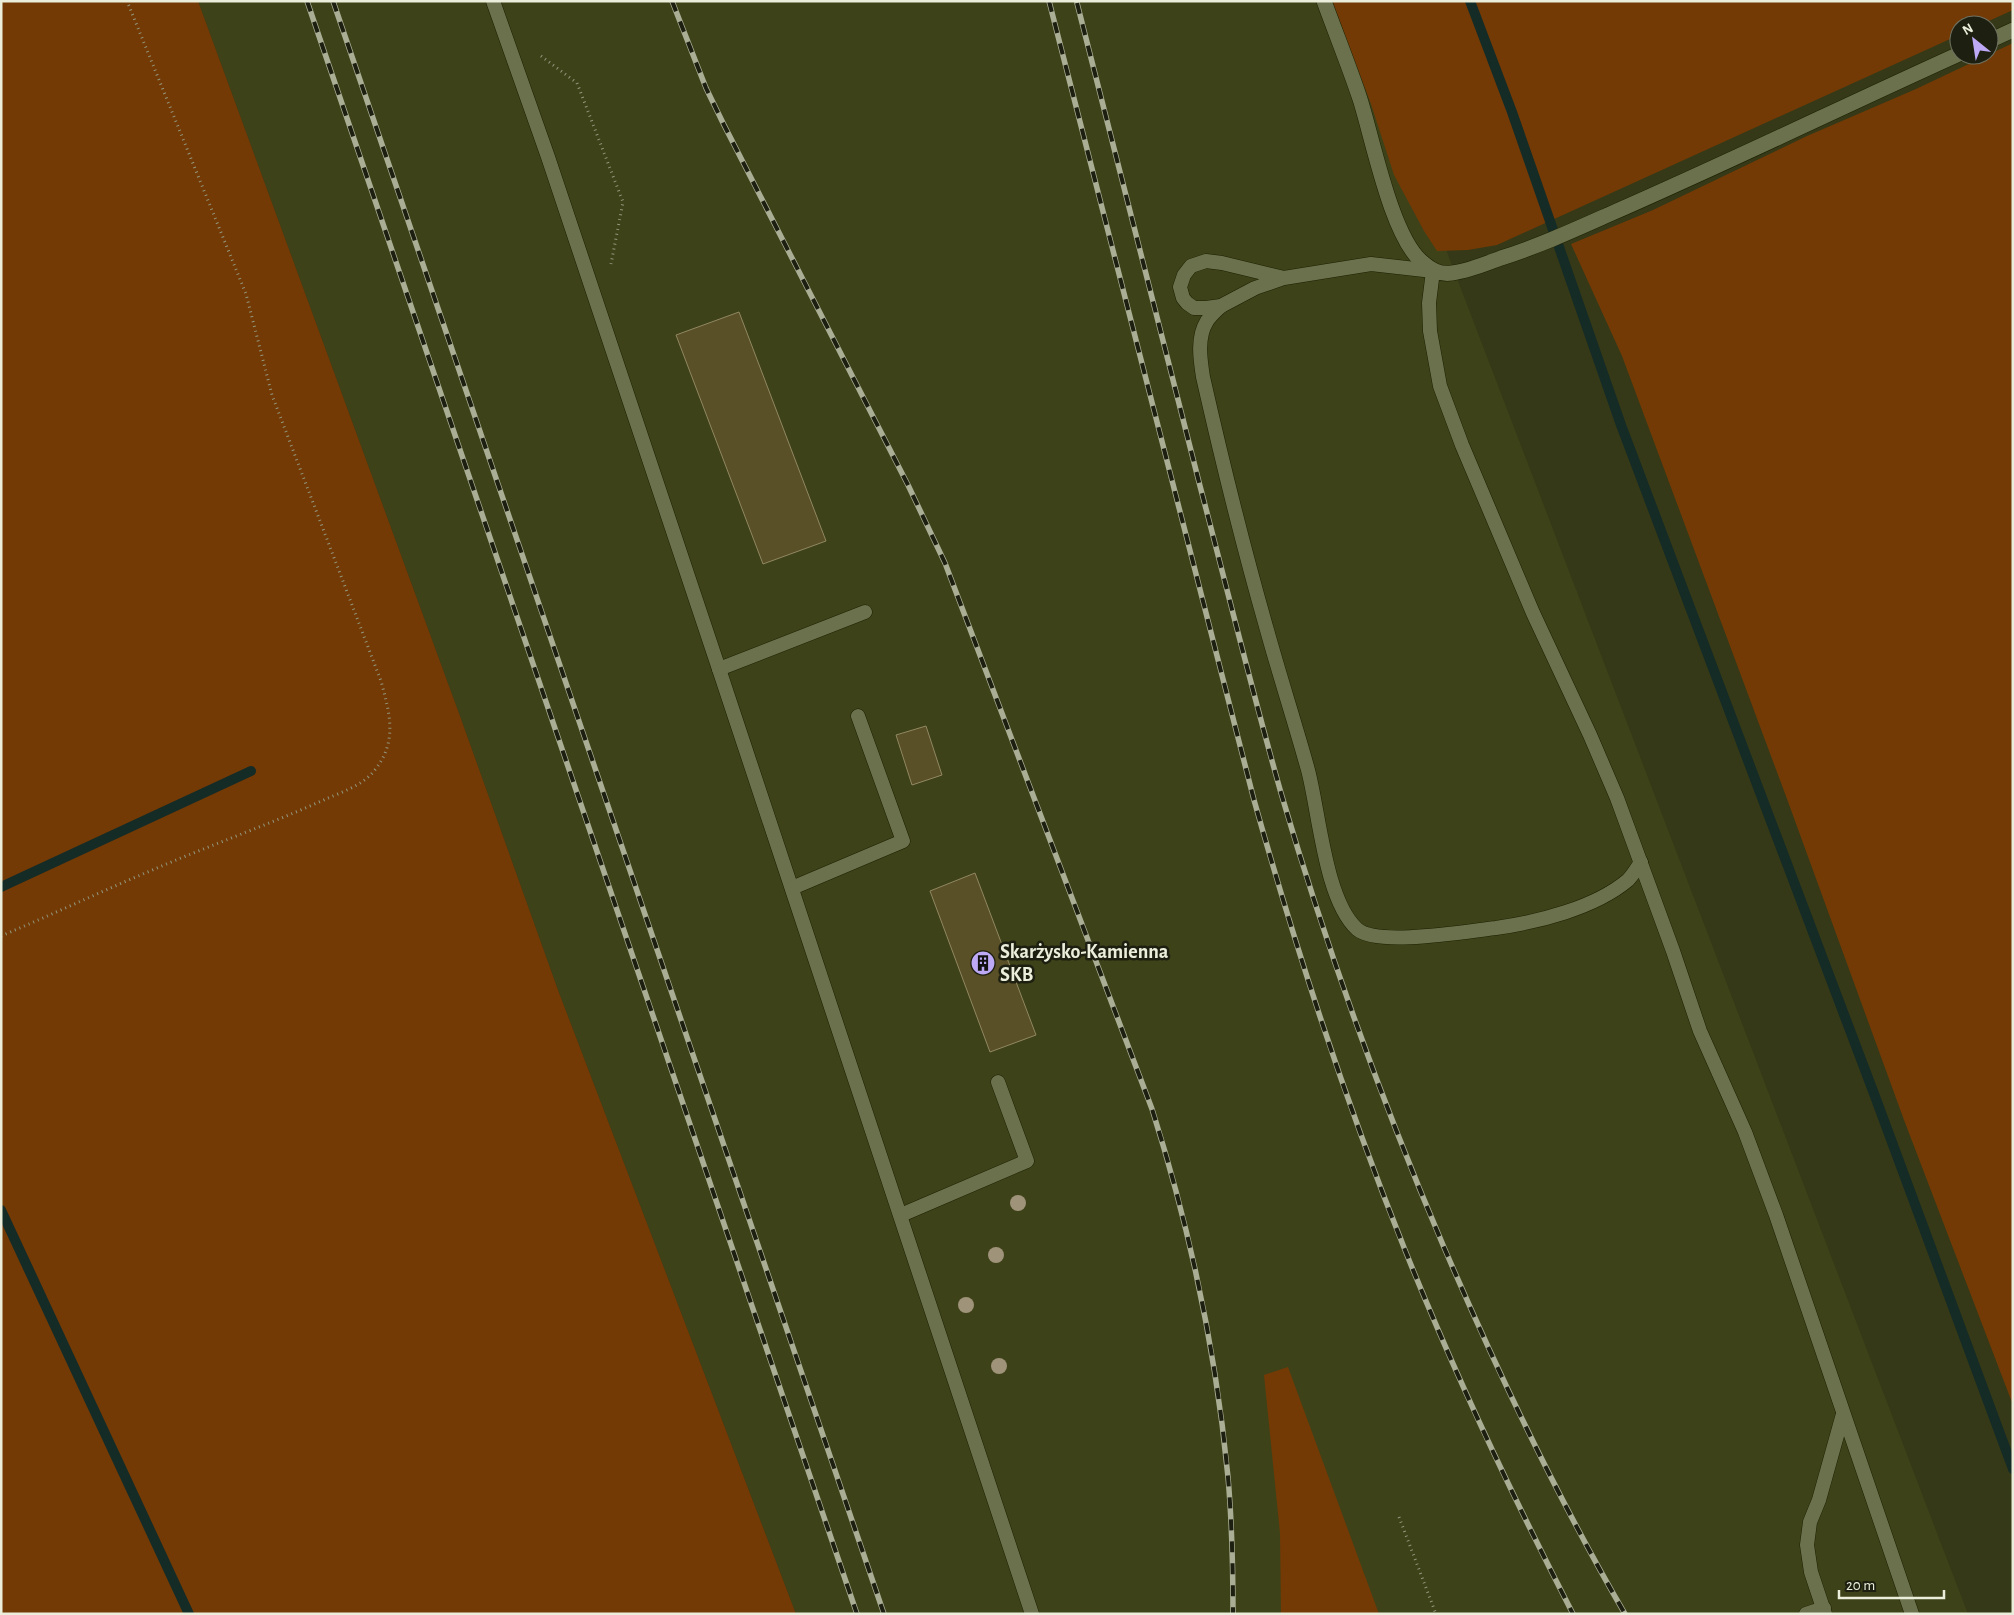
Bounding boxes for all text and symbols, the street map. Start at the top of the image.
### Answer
north arrow [1949,15,1999,65]
text: N [1960,21,1976,38]
place label: Skarżysko-Kamienna SKB [1000,942,1169,985]
building icon: Skarżysko-Kamienna SKB [970,950,996,976]
scale bar [1839,1568,1944,1600]
text: 20 m [1846,1578,1875,1593]

